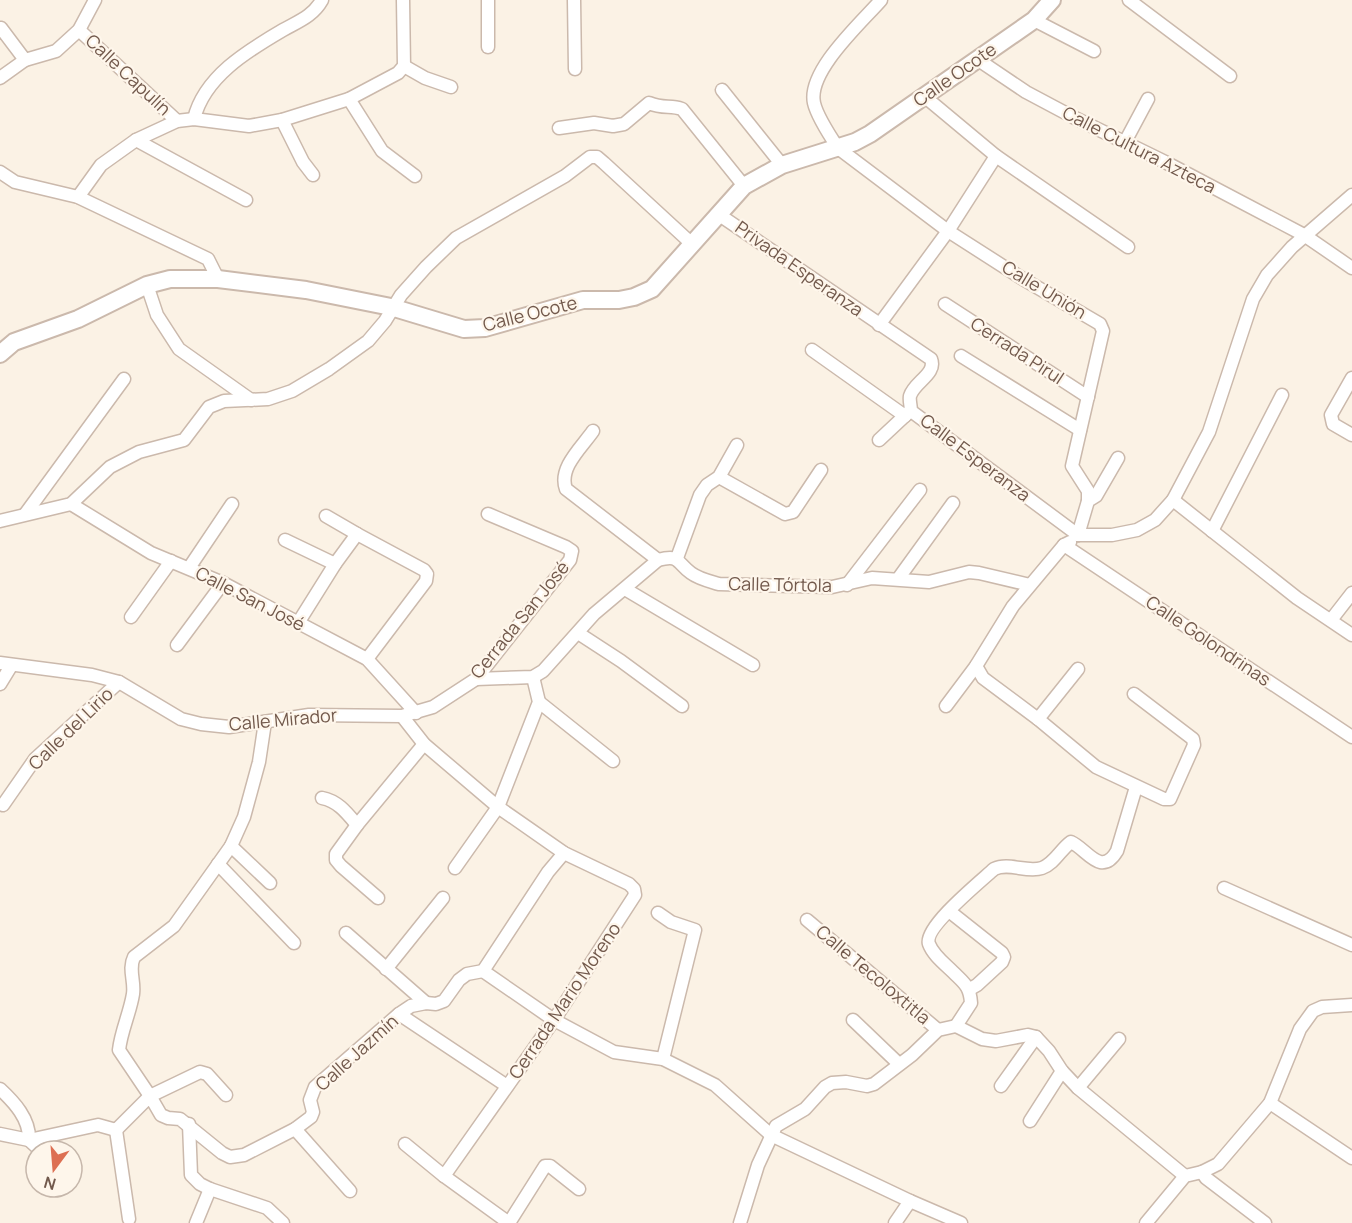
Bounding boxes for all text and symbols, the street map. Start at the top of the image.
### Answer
street label: Calle Capulín [81,28,177,120]
street label: Calle Ocote [908,37,1001,112]
street label: Calle Cultura Azteca [1059,100,1220,198]
street label: Privada Esperanza [731,215,868,321]
street label: Calle Unión [998,255,1091,324]
street label: Calle Ocote [480,290,579,336]
street label: Cerrada Pirul [966,311,1069,389]
street label: Calle Esperanza [916,408,1036,507]
street label: Cerrada San José [464,556,574,683]
street label: Calle San José [192,560,309,636]
street label: Calle Tórtola [728,571,832,597]
street label: Calle Golondrinas [1141,589,1276,691]
street label: Calle del Lirio [23,682,118,775]
street label: Calle Mirador [228,702,339,736]
street label: Cerrada Mario Moreno [503,917,626,1083]
street label: Calle Tecoloxtitla [811,919,936,1029]
street label: Calle Jazmín [310,1009,403,1096]
north arrow [24,1139,84,1199]
text: N [41,1171,58,1196]

